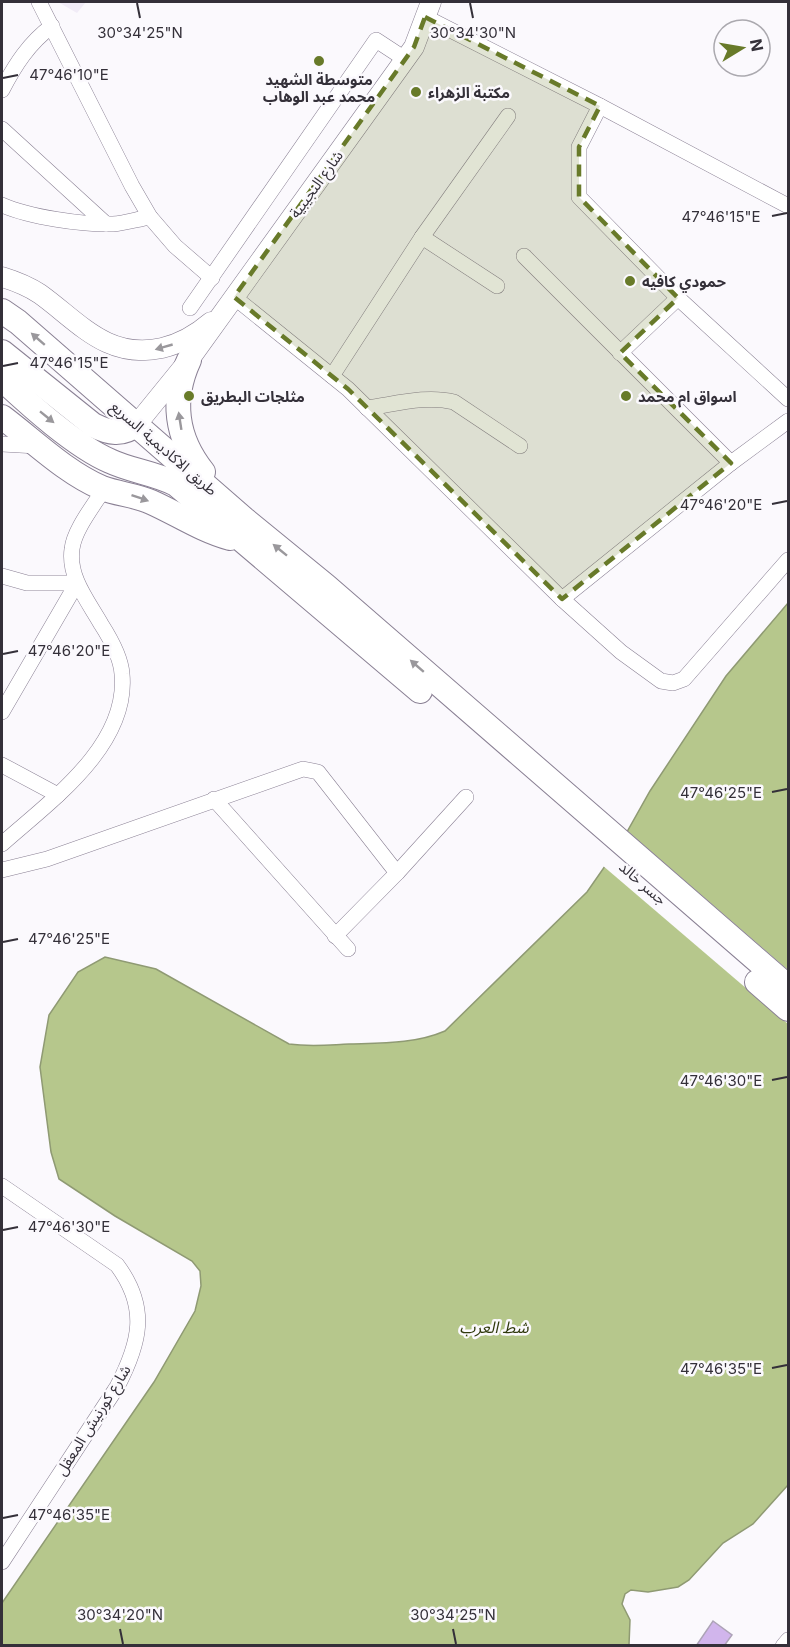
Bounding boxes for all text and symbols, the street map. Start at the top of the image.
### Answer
north arrow [712,18,772,78]
text: 30°34'25"N [97,23,183,42]
text: 30°34'30"N [430,23,516,42]
text: N [746,37,768,53]
marker: متوسطة الشهيد محمد عبد الوهاب [312,54,326,68]
text: 47°46'10"E [29,65,109,84]
place label: متوسطة الشهيد محمد عبد الوهاب [263,70,375,106]
place label: مكتبة الزهراء [428,83,510,102]
marker: مكتبة الزهراء [409,85,423,99]
street label: شارع النجيبية [285,146,350,223]
text: 47°46'15"E [681,207,761,226]
place label: حمودي كافيه [642,272,726,293]
marker: حمودي كافيه [623,274,637,288]
one-way arrow [30,333,46,346]
one-way arrow [155,342,173,352]
text: 47°46'15"E [29,353,109,372]
place label: مثلجات البطريق [201,387,305,406]
place label: اسواق ام محمد [638,387,737,408]
marker: مثلجات البطريق [182,389,196,403]
marker: اسواق ام محمد [619,389,633,403]
street label: طريق الاكاديمية السريع [105,397,221,502]
one-way arrow [39,410,54,422]
one-way arrow [175,412,184,431]
one-way arrow [132,494,150,504]
text: 47°46'20"E [680,495,762,514]
one-way arrow [273,544,288,556]
text: 47°46'20"E [28,641,110,660]
one-way arrow [410,660,425,673]
text: 47°46'25"E [680,783,762,802]
street label: جسر خالد [615,857,671,909]
text: 47°46'25"E [28,929,110,948]
text: 47°46'30"E [680,1071,762,1090]
text: 47°46'30"E [28,1217,110,1236]
water label: شط العرب [460,1317,529,1337]
text: 47°46'35"E [680,1359,762,1378]
street label: شارع كورنيش المعقل [51,1361,137,1480]
text: 47°46'35"E [28,1505,110,1524]
text: 30°34'20"N [77,1605,163,1624]
text: 30°34'25"N [410,1605,496,1624]

